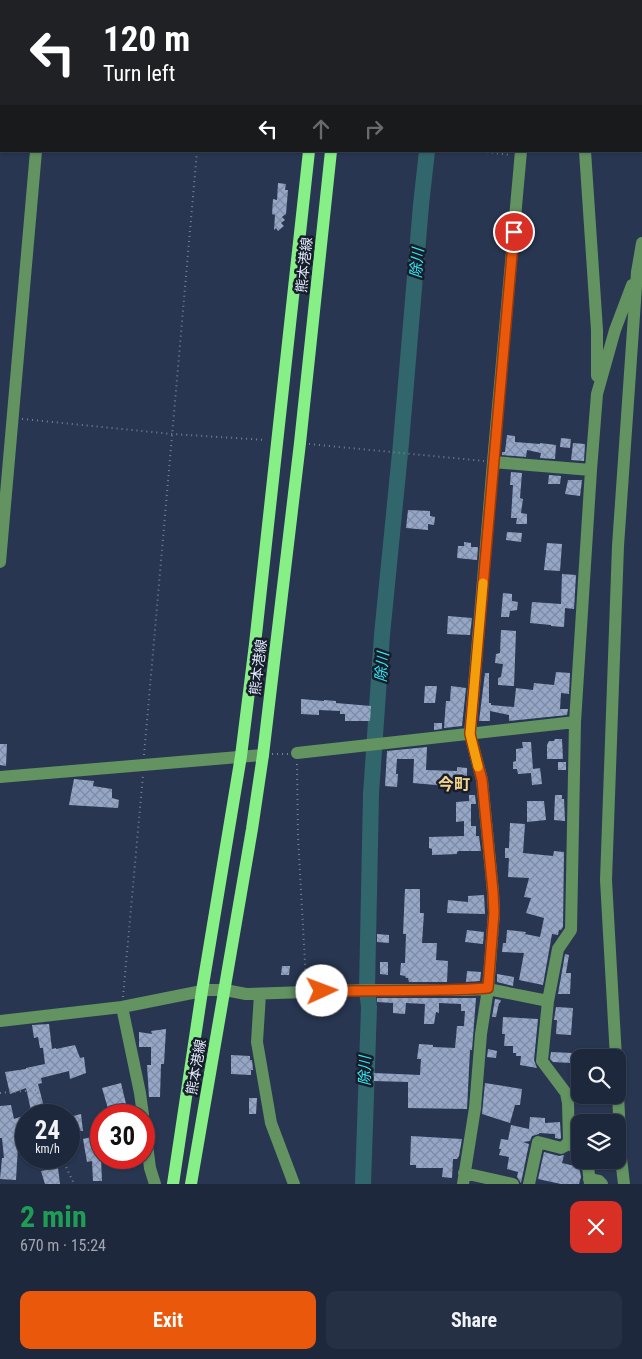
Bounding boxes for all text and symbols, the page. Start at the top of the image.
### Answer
text: 120 m [103,19,190,60]
icon: left [20,20,85,85]
text: Turn left [103,61,175,86]
icon: left [254,115,282,143]
icon: ahead [307,115,335,143]
icon: right [360,115,388,143]
pin [493,211,535,253]
icon: arrive [500,218,528,246]
street label: 熊本港線 [293,236,315,294]
water label: 除川 [407,245,427,279]
street label: 熊本港線 [247,638,269,696]
water label: 除川 [372,649,392,683]
district label: 今町 [438,775,470,794]
position arrow [295,964,347,1016]
street label: 熊本港線 [183,1038,209,1096]
map controls [571,1049,626,1169]
button: search [571,1049,626,1104]
water label: 除川 [356,1054,374,1086]
speed limit sign: 30 [90,1104,155,1169]
button: layers [571,1114,626,1169]
text: 24 [35,1116,60,1145]
text: km/h [35,1142,60,1156]
text: 2 min [20,1199,87,1234]
button: close [570,1201,622,1253]
text: 670 m · 15:24 [20,1236,106,1255]
button: Exit [20,1291,316,1349]
button: Share [326,1291,622,1349]

